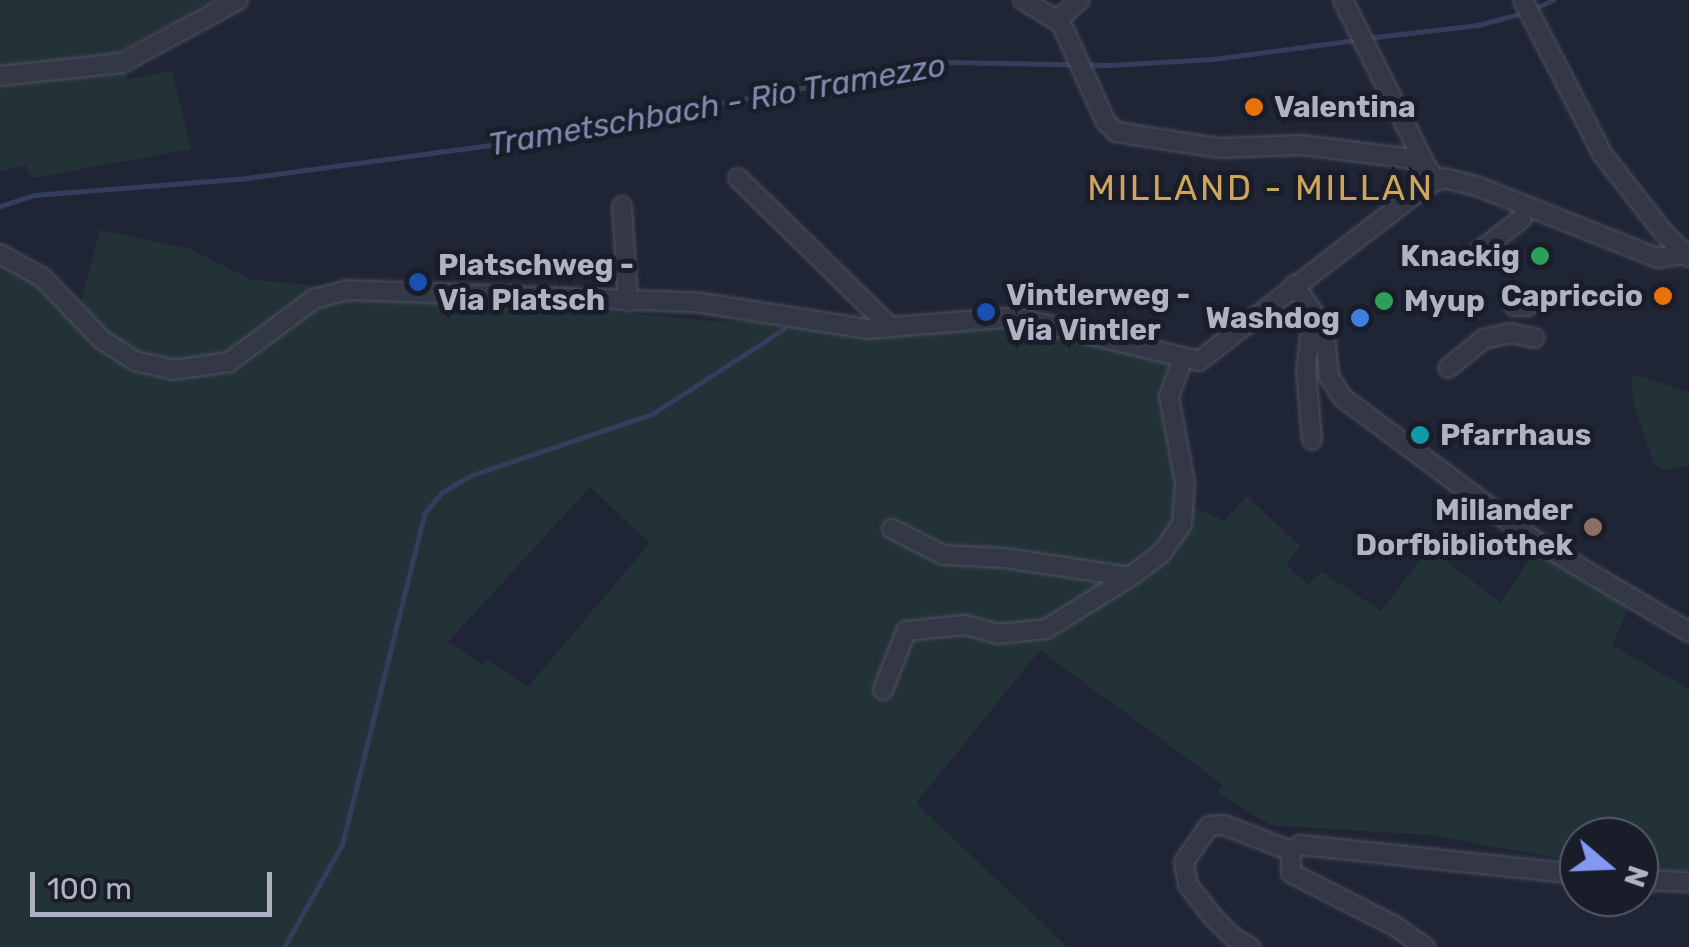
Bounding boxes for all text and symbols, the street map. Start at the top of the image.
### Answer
water label: Trametschbach - Rio Tramezzo [485,46,949,164]
place label: Valentina [1274,89,1416,125]
marker: Valentina [1243,96,1265,118]
district label: MILLAND - MILLAN [1087,167,1435,209]
place label: Knackig [1400,238,1520,274]
marker: Knackig [1529,245,1551,267]
place label: Platschweg - Via Platsch [438,247,634,318]
marker: Platschweg - Via Platsch [407,271,429,293]
place label: Vintlerweg - Via Vintler [1006,277,1190,348]
place label: Capriccio [1501,278,1643,314]
place label: Myup [1404,283,1485,319]
marker: Capriccio [1652,285,1674,307]
marker: Myup [1373,290,1395,312]
place label: Washdog [1206,300,1340,336]
marker: Vintlerweg - Via Vintler [975,301,997,323]
marker: Washdog [1349,307,1371,329]
place label: Pfarrhaus [1440,417,1591,453]
marker: Pfarrhaus [1409,424,1431,446]
place label: Millander Dorfbibliothek [1356,492,1573,562]
marker: Millander Dorfbibliothek [1582,516,1604,538]
north arrow [1559,817,1659,917]
scale bar [35,852,278,914]
text: N [1617,861,1655,891]
text: 100 m [47,871,132,907]

